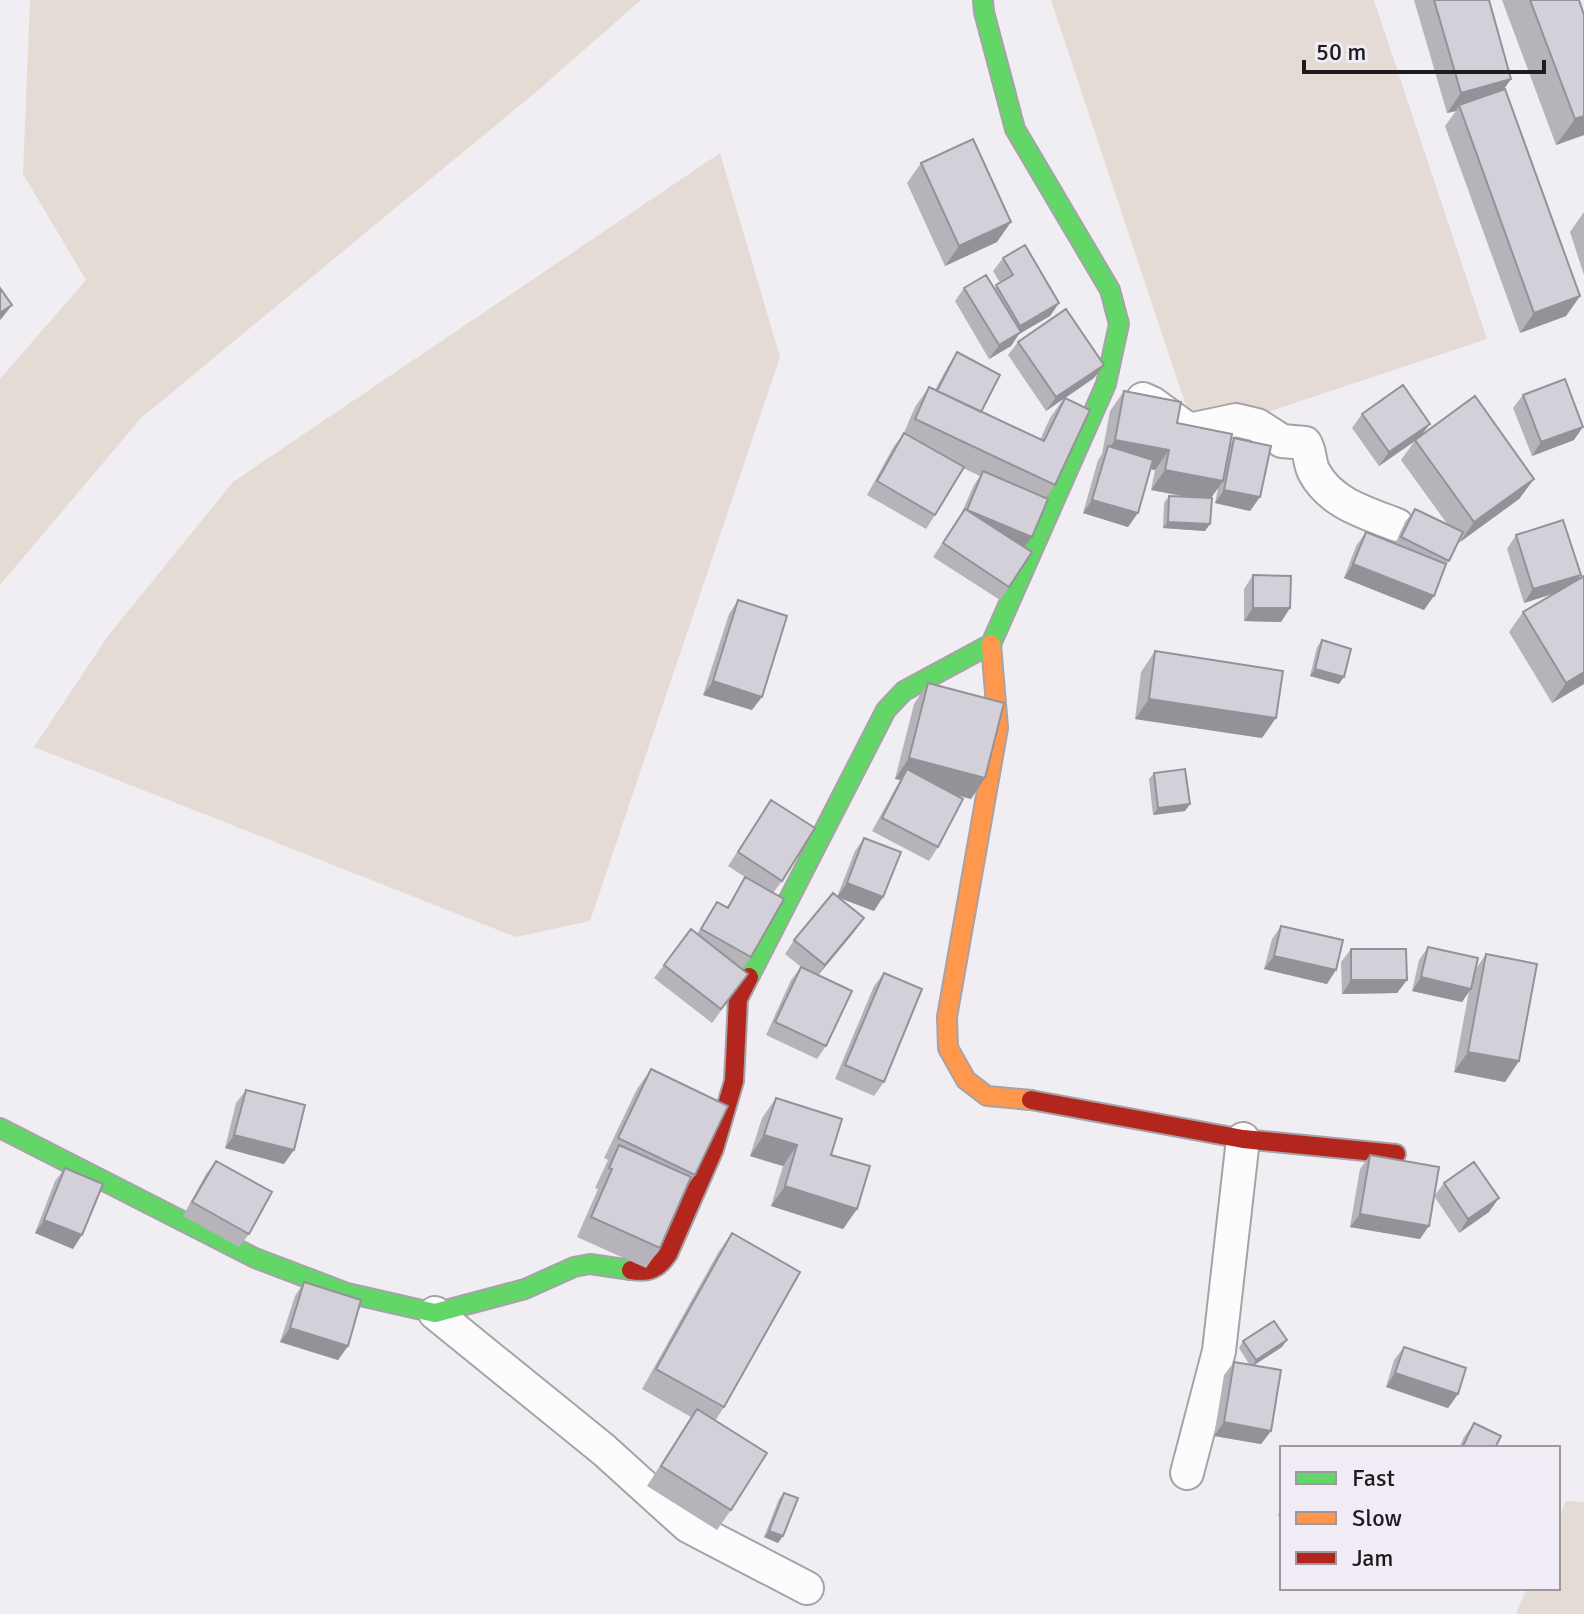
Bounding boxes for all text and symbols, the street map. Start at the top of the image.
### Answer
scale bar [1304,24,1544,74]
text: 50 m [1316,37,1366,67]
legend [1280,1446,1560,1590]
text: Fast [1352,1463,1395,1493]
text: Slow [1352,1503,1402,1533]
text: Jam [1352,1543,1393,1573]

